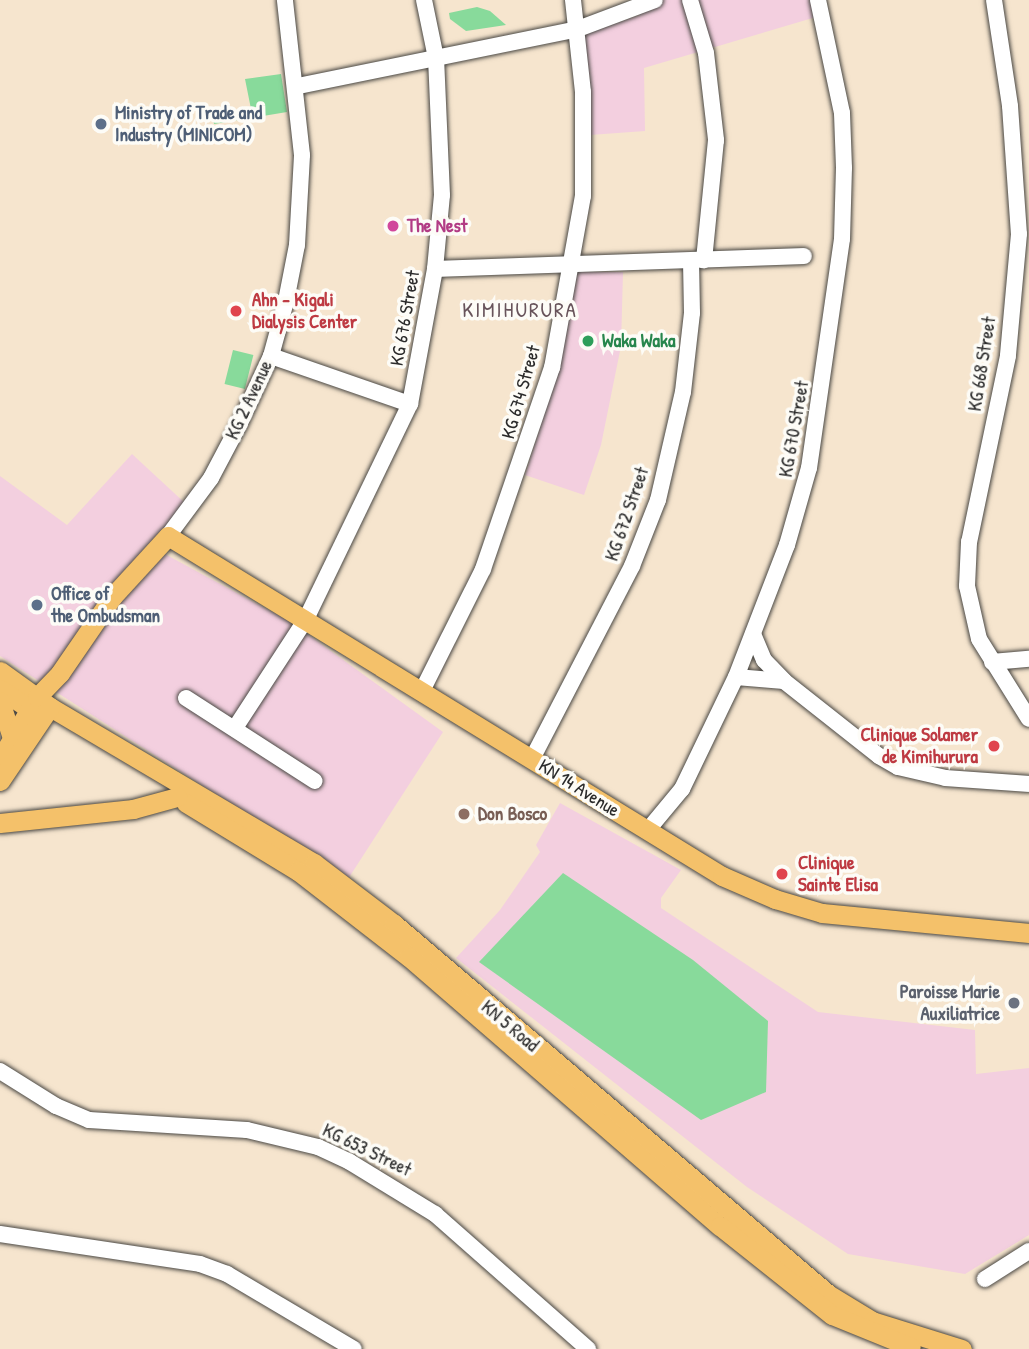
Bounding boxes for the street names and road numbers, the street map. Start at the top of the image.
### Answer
street label: KG 676 Street [385,268,425,368]
street label: KG 668 Street [963,315,1001,413]
street label: KG 674 Street [497,343,545,441]
street label: KG 2 Avenue [221,357,277,443]
street label: KG 670 Street [774,379,814,479]
street label: KG 672 Street [600,464,654,564]
street label: KN 14 Avenue [534,754,624,822]
street label: KN 5 Road [477,995,543,1057]
street label: KG 653 Street [319,1119,415,1181]

